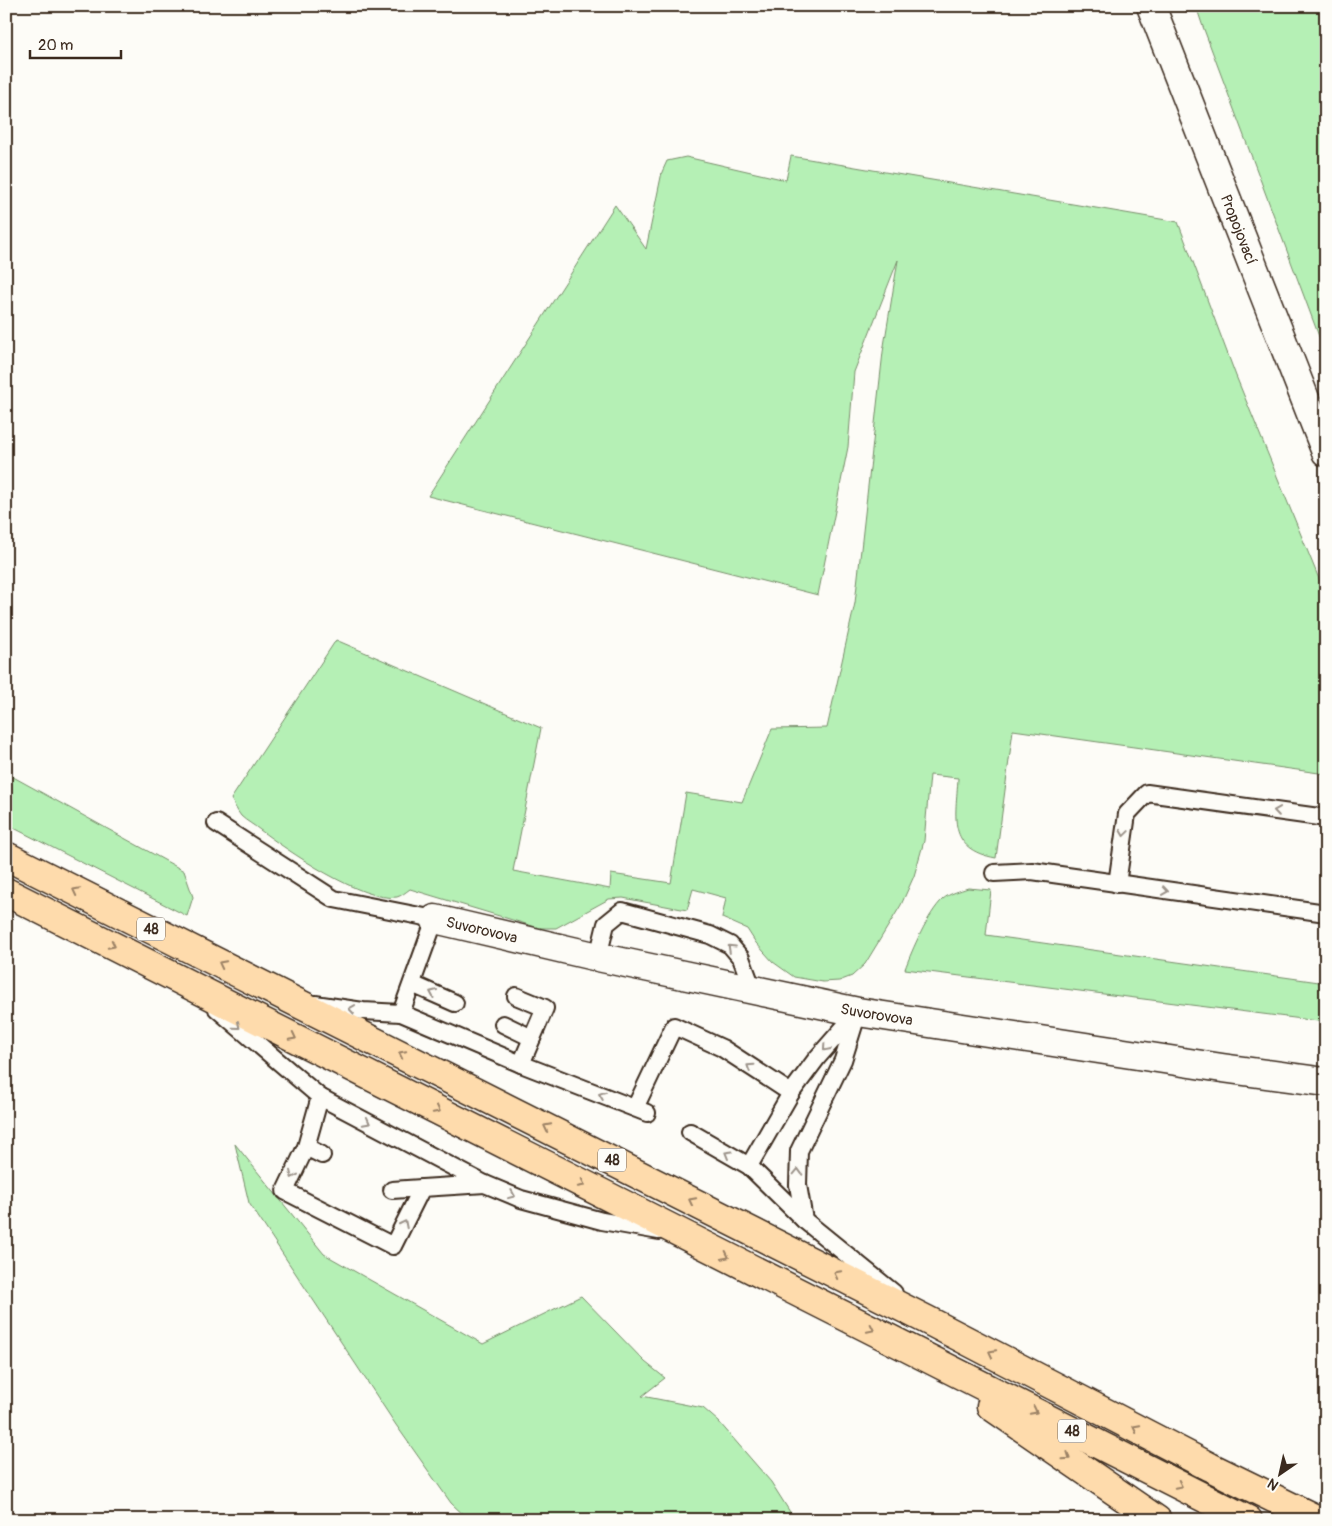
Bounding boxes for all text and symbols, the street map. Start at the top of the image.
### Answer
scale bar [30,28,121,60]
text: 20 m [38,36,73,55]
street label: Propojovací [1216,192,1261,267]
one-way arrow [1273,806,1281,817]
one-way arrow [1119,830,1130,838]
one-way arrow [1161,885,1170,895]
one-way arrow [73,887,82,897]
street label: Suvorovova [444,912,519,947]
road number: 48 [137,918,165,941]
one-way arrow [107,939,116,949]
one-way arrow [727,945,736,954]
one-way arrow [218,960,227,970]
one-way arrow [429,989,438,1000]
street label: Suvorovova [839,999,914,1030]
one-way arrow [348,1004,356,1015]
one-way arrow [231,1020,240,1029]
one-way arrow [287,1031,296,1041]
one-way arrow [823,1043,832,1052]
one-way arrow [398,1050,407,1060]
one-way arrow [747,1063,756,1073]
one-way arrow [598,1091,607,1101]
one-way arrow [432,1104,441,1114]
one-way arrow [362,1116,371,1126]
one-way arrow [543,1123,552,1133]
road number: 48 [598,1148,626,1172]
one-way arrow [724,1150,733,1160]
one-way arrow [793,1167,804,1175]
one-way arrow [289,1170,299,1179]
one-way arrow [577,1178,586,1188]
one-way arrow [507,1189,516,1199]
one-way arrow [688,1197,697,1207]
one-way arrow [398,1220,408,1229]
one-way arrow [720,1250,729,1260]
one-way arrow [833,1270,842,1280]
one-way arrow [866,1323,875,1333]
one-way arrow [988,1349,997,1359]
one-way arrow [1029,1405,1038,1415]
road number: 48 [1058,1420,1086,1442]
one-way arrow [1132,1424,1141,1434]
north arrow [1254,1448,1304,1498]
one-way arrow [1062,1451,1071,1461]
text: N [1264,1475,1282,1494]
one-way arrow [1174,1479,1183,1489]

